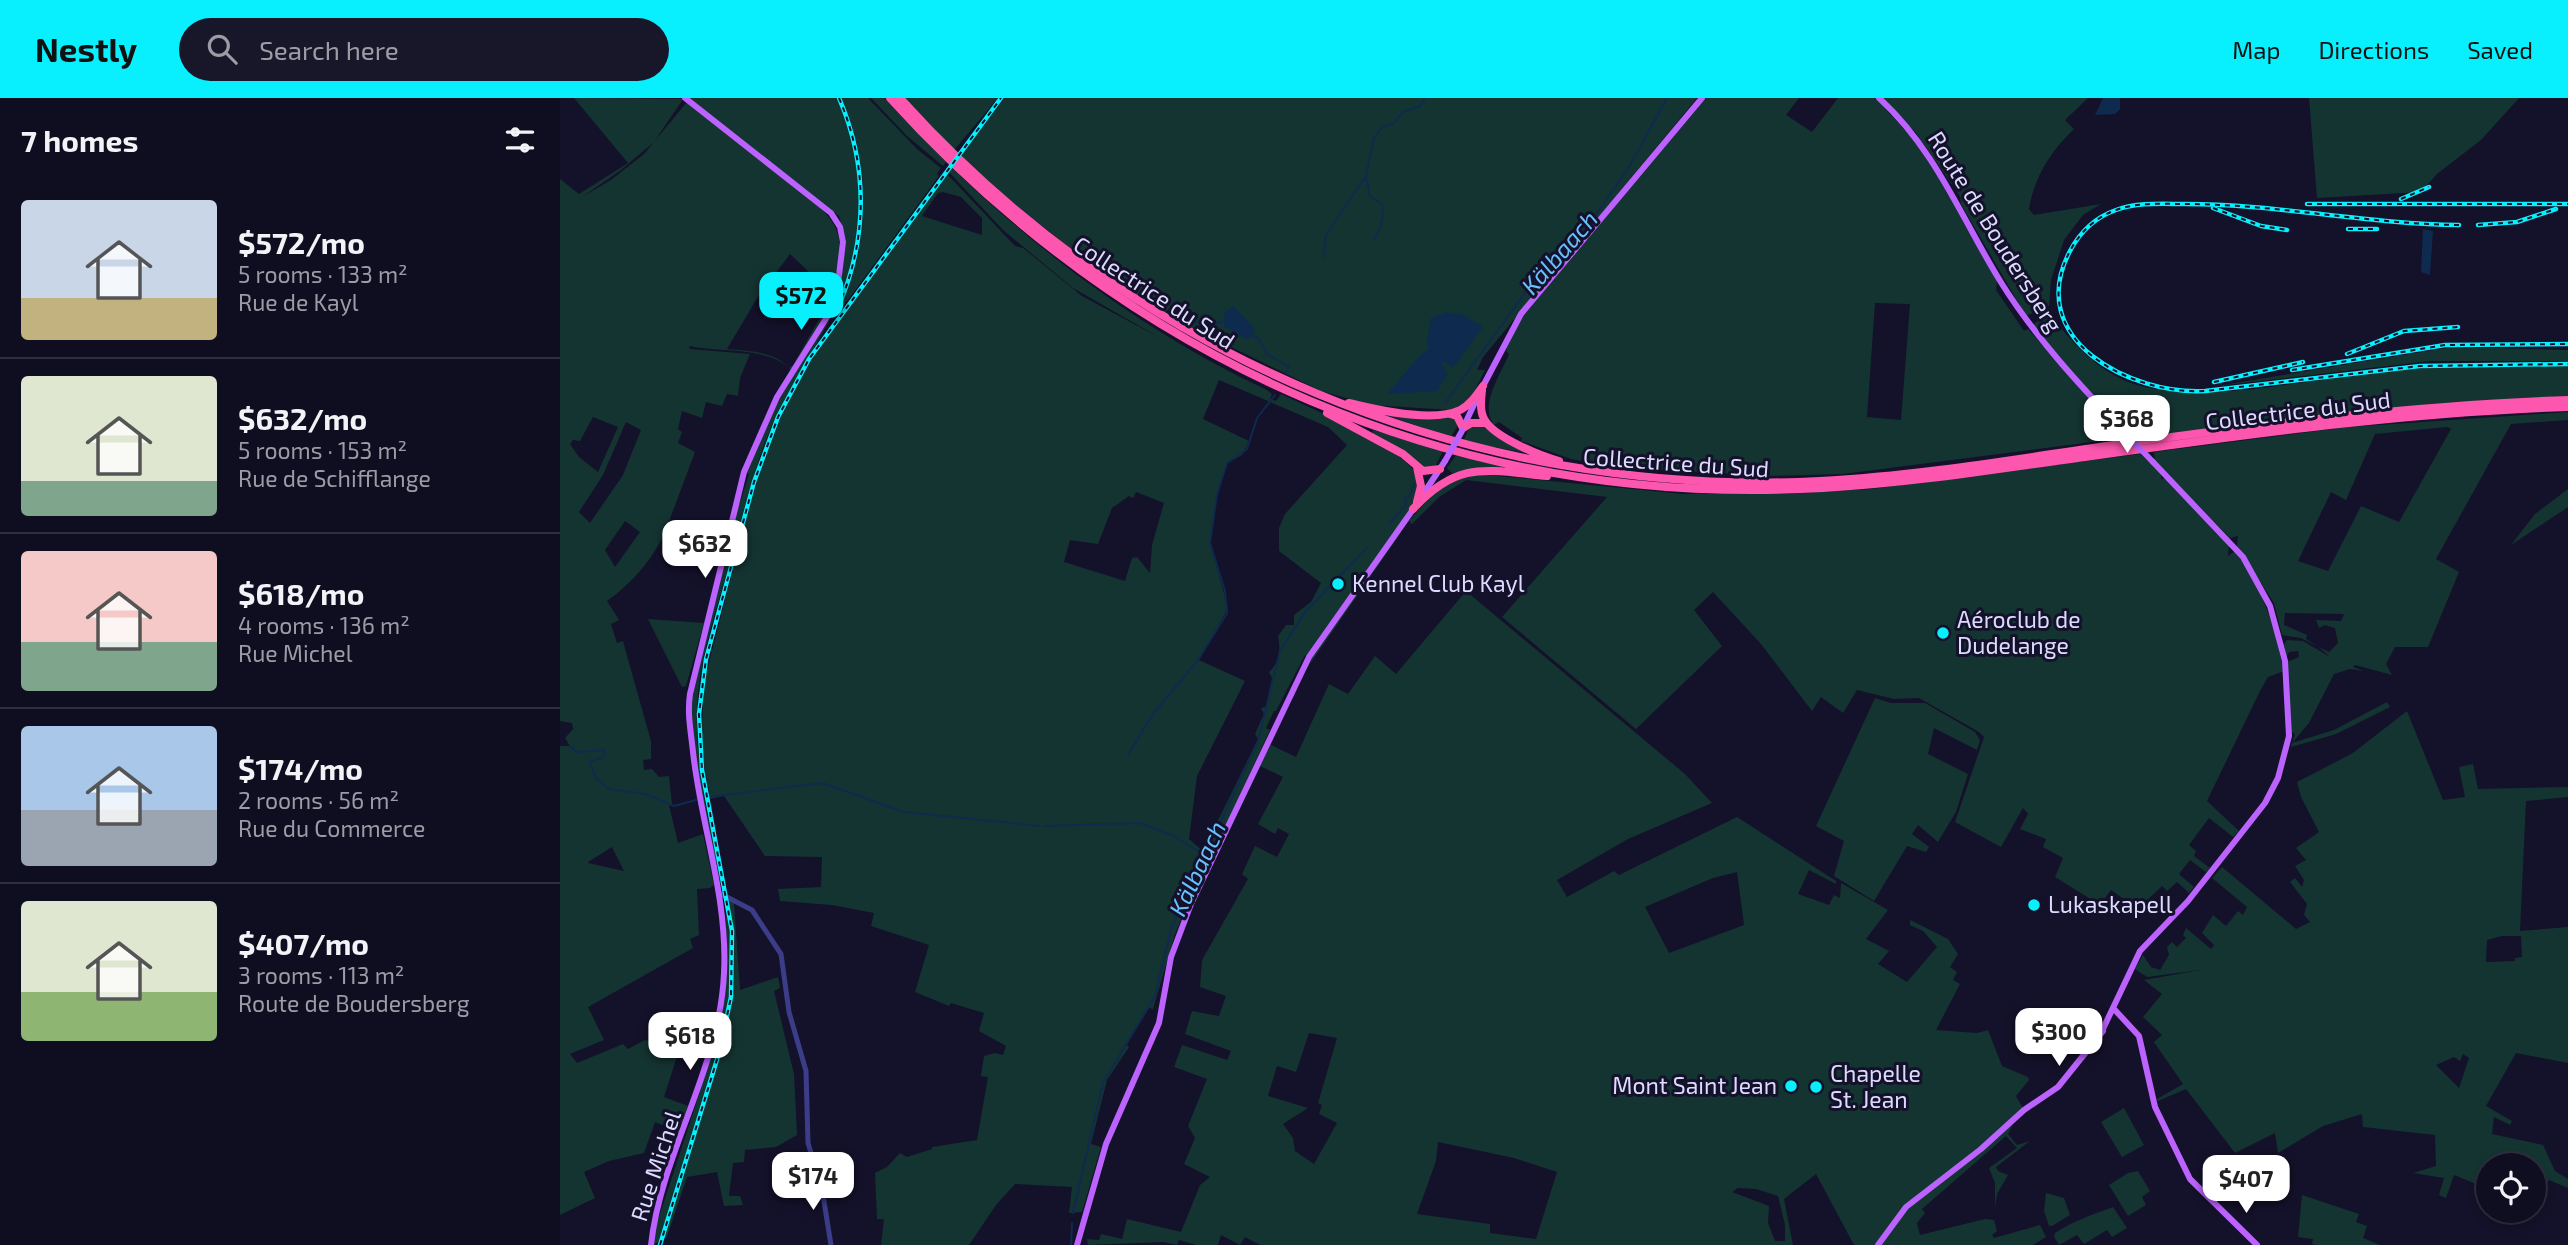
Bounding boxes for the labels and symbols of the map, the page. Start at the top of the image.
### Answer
street label: Route de Boudersberg [1923,126,2069,337]
water label: Kälbaach [1515,204,1603,300]
street label: Collectrice du Sud [1069,230,1240,355]
pin: $572 [760,272,842,332]
street label: Collectrice du Sud [2204,385,2392,435]
pin: $368 [2086,396,2168,455]
street label: Collectrice du Sud [1582,442,1770,482]
pin: $632 [664,520,746,580]
place label: Kennel Club Kayl [1352,569,1525,597]
marker: Kennel Club Kayl [1330,576,1346,592]
place label: Aéroclub de Dudelange [1957,605,2081,659]
marker: Aéroclub de Dudelange [1935,625,1951,641]
water label: Kälbaach [1162,816,1231,920]
place label: Lukaskapell [2048,890,2173,918]
marker: Lukaskapell [2026,897,2042,913]
pin: $300 [2018,1009,2100,1068]
pin: $618 [649,1012,731,1072]
place label: Chapelle St. Jean [1830,1059,1921,1113]
place label: Mont Saint Jean [1612,1071,1777,1099]
marker: Mont Saint Jean [1783,1078,1799,1094]
marker: Chapelle St. Jean [1808,1079,1824,1095]
street label: Rue Michel [624,1107,686,1224]
pin: $174 [772,1152,854,1212]
pin: $407 [2205,1156,2287,1215]

